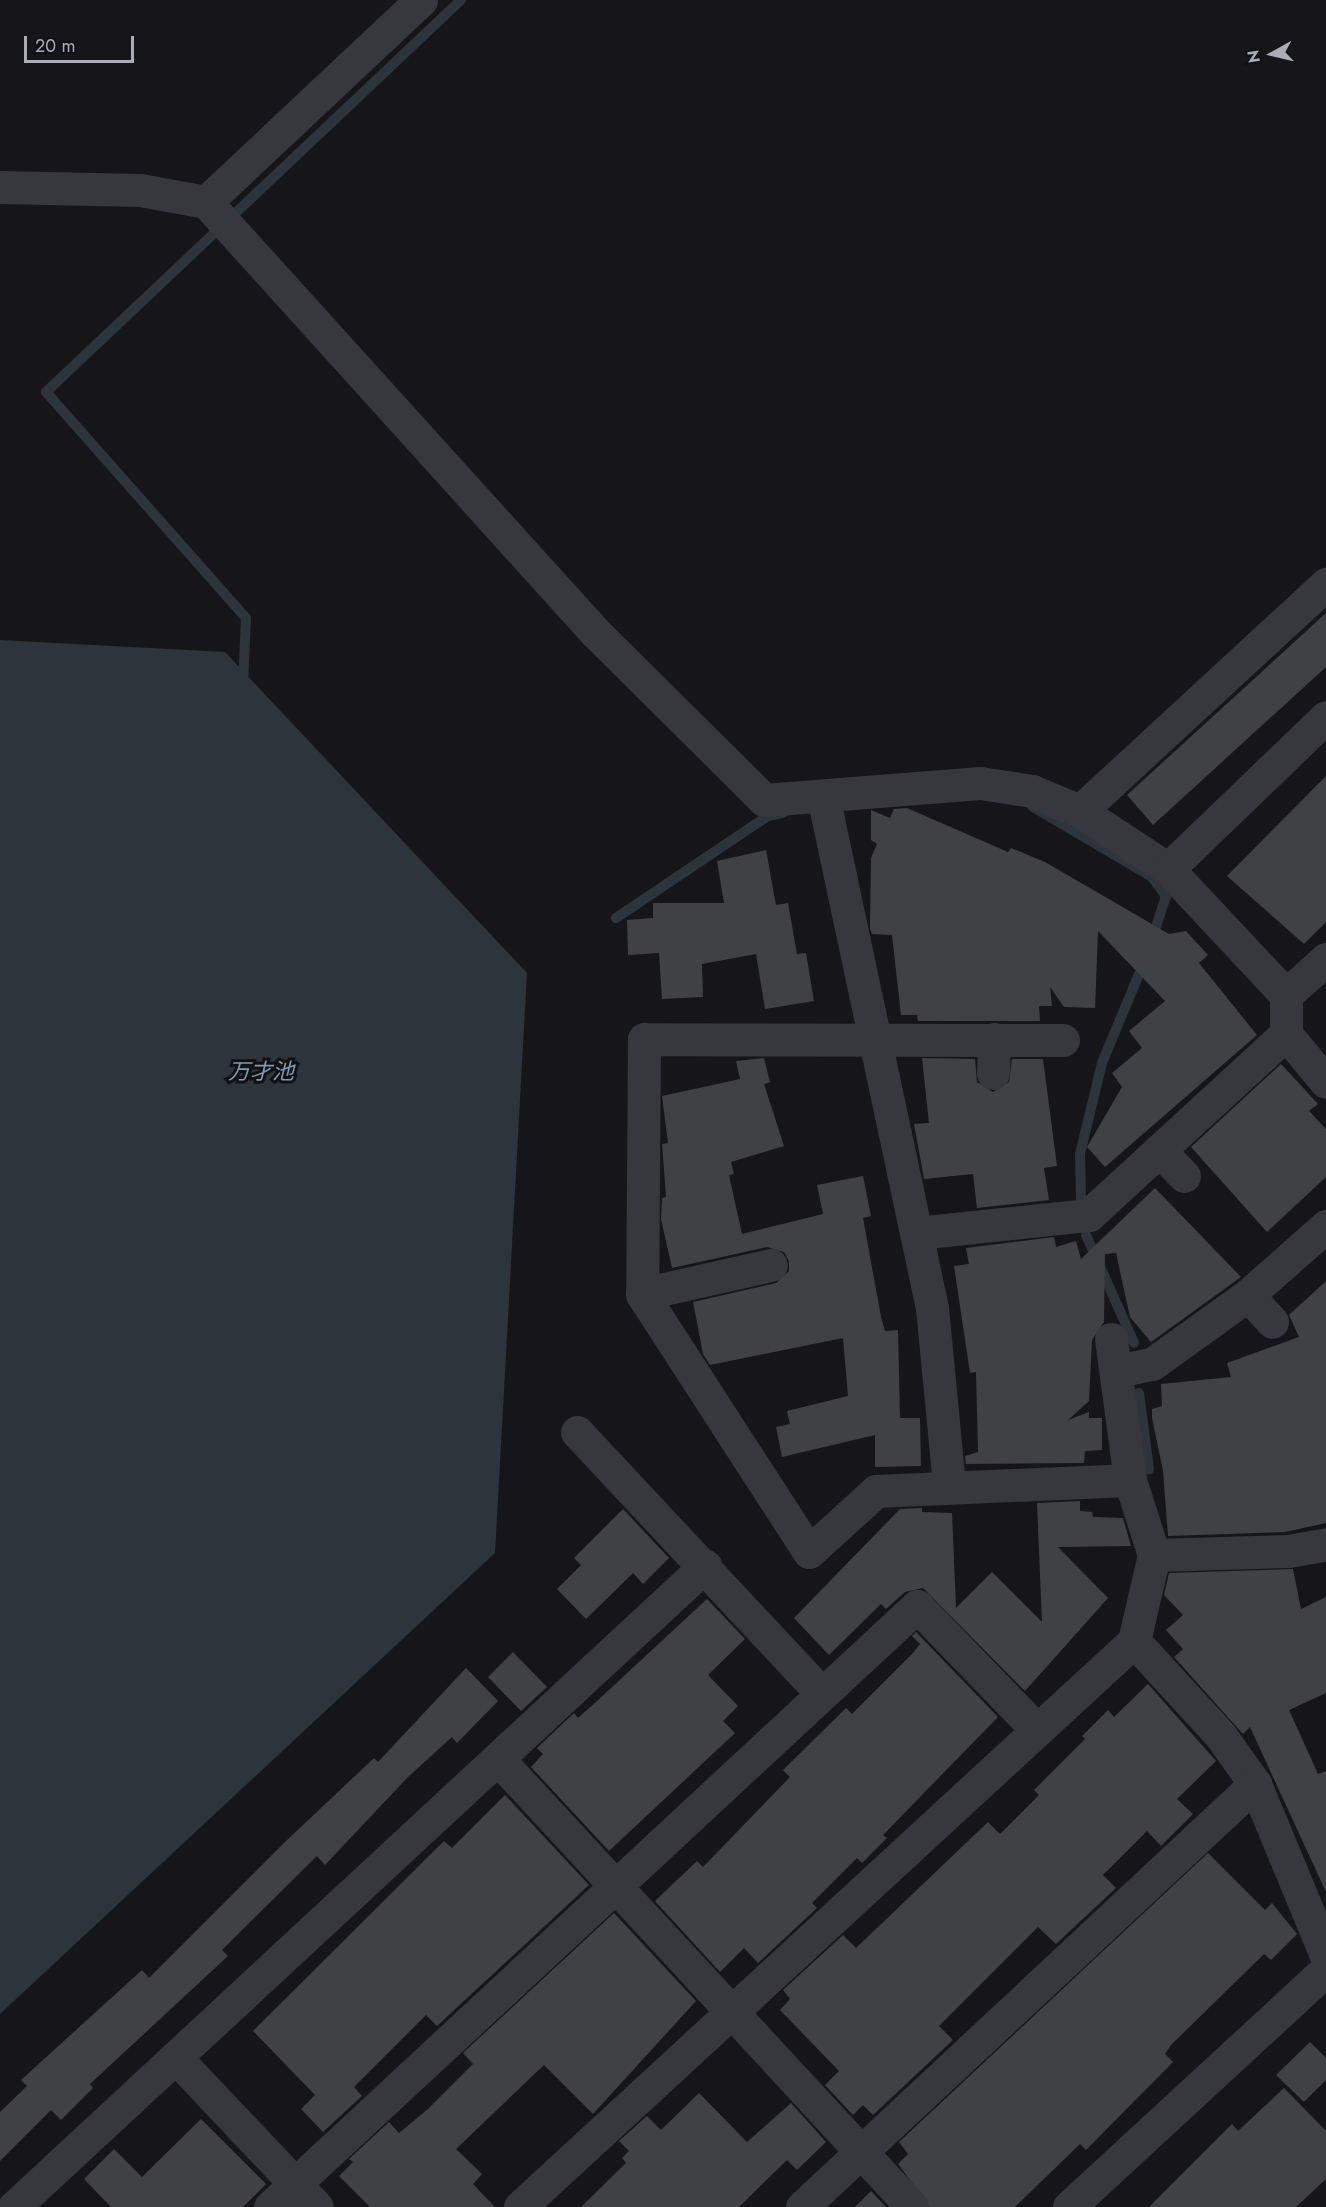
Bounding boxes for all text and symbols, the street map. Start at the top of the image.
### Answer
scale bar [27,24,136,62]
north arrow [1242,24,1302,84]
text: 20 m [35,33,75,59]
text: N [1241,49,1266,64]
water label: 万才池 [228,1059,294,1085]

